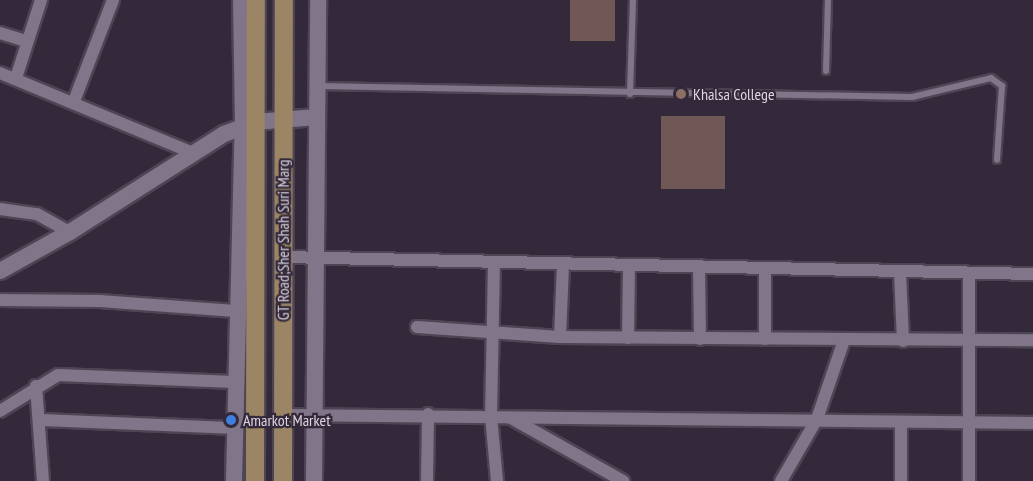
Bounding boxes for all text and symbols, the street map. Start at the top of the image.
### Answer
place label: Khalsa College [693,84,775,104]
marker: Khalsa College [674,87,688,101]
street label: GT Road;Sher Shah Suri Marg [273,159,293,321]
place label: Amarkot Market [243,410,331,430]
marker: Amarkot Market [224,413,238,427]

